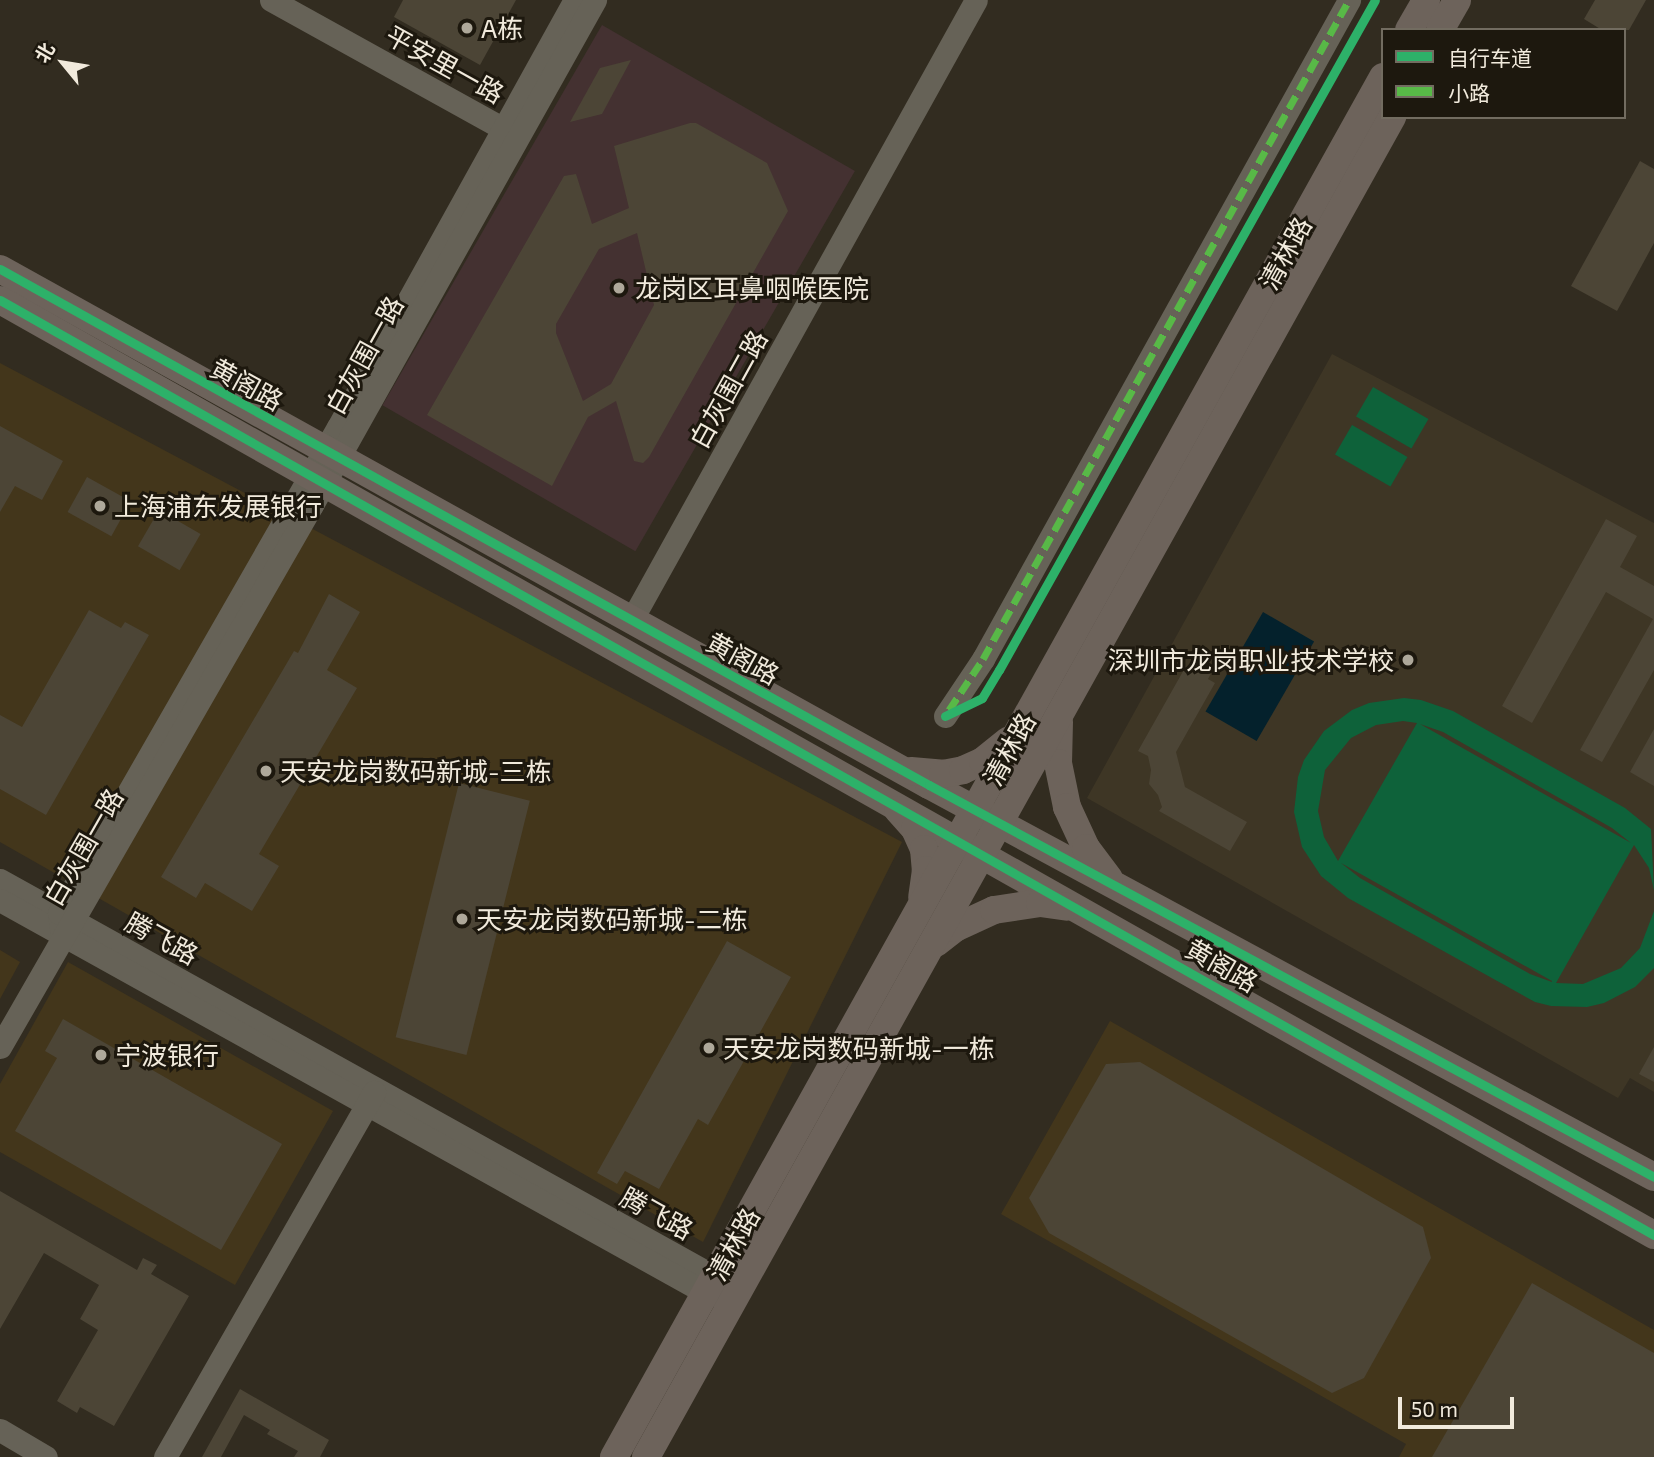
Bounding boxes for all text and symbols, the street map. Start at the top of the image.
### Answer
place label: A栋 [481,12,523,44]
street label: 平安里一路 [381,19,509,109]
marker: A栋 [459,20,475,36]
north arrow [28,28,98,98]
legend [1381,28,1626,119]
text: 北 [30,38,59,66]
text: 自行车道 [1448,45,1532,70]
text: 小路 [1448,80,1490,105]
street label: 清林路 [1252,211,1318,295]
place label: 龙岗区耳鼻咽喉医院 [635,272,869,304]
marker: 龙岗区耳鼻咽喉医院 [609,278,629,298]
street label: 白灰围一路 [319,291,409,419]
street label: 白灰围二路 [683,325,773,453]
street label: 黄阁路 [205,351,289,417]
place label: 上海浦东发展银行 [114,490,322,522]
marker: 上海浦东发展银行 [92,498,108,514]
street label: 黄阁路 [701,625,785,691]
place label: 深圳市龙岗职业技术学校 [1108,644,1394,676]
marker: 深圳市龙岗职业技术学校 [1400,652,1416,668]
street label: 清林路 [976,707,1042,791]
place label: 天安龙岗数码新城-三栋 [280,755,552,787]
marker: 天安龙岗数码新城-三栋 [258,763,274,779]
street label: 白灰围一路 [37,783,129,911]
place label: 天安龙岗数码新城-二栋 [476,903,748,935]
street label: 腾飞路 [120,905,204,971]
marker: 天安龙岗数码新城-二栋 [454,911,470,927]
street label: 黄阁路 [1180,932,1264,998]
place label: 天安龙岗数码新城-一栋 [723,1032,995,1064]
place label: 宁波银行 [115,1039,219,1071]
marker: 天安龙岗数码新城-一栋 [701,1040,717,1056]
marker: 宁波银行 [93,1047,109,1063]
street label: 腾飞路 [615,1180,699,1246]
street label: 清林路 [700,1202,766,1286]
scale bar [1402,1384,1518,1428]
text: 50 m [1411,1396,1458,1421]

